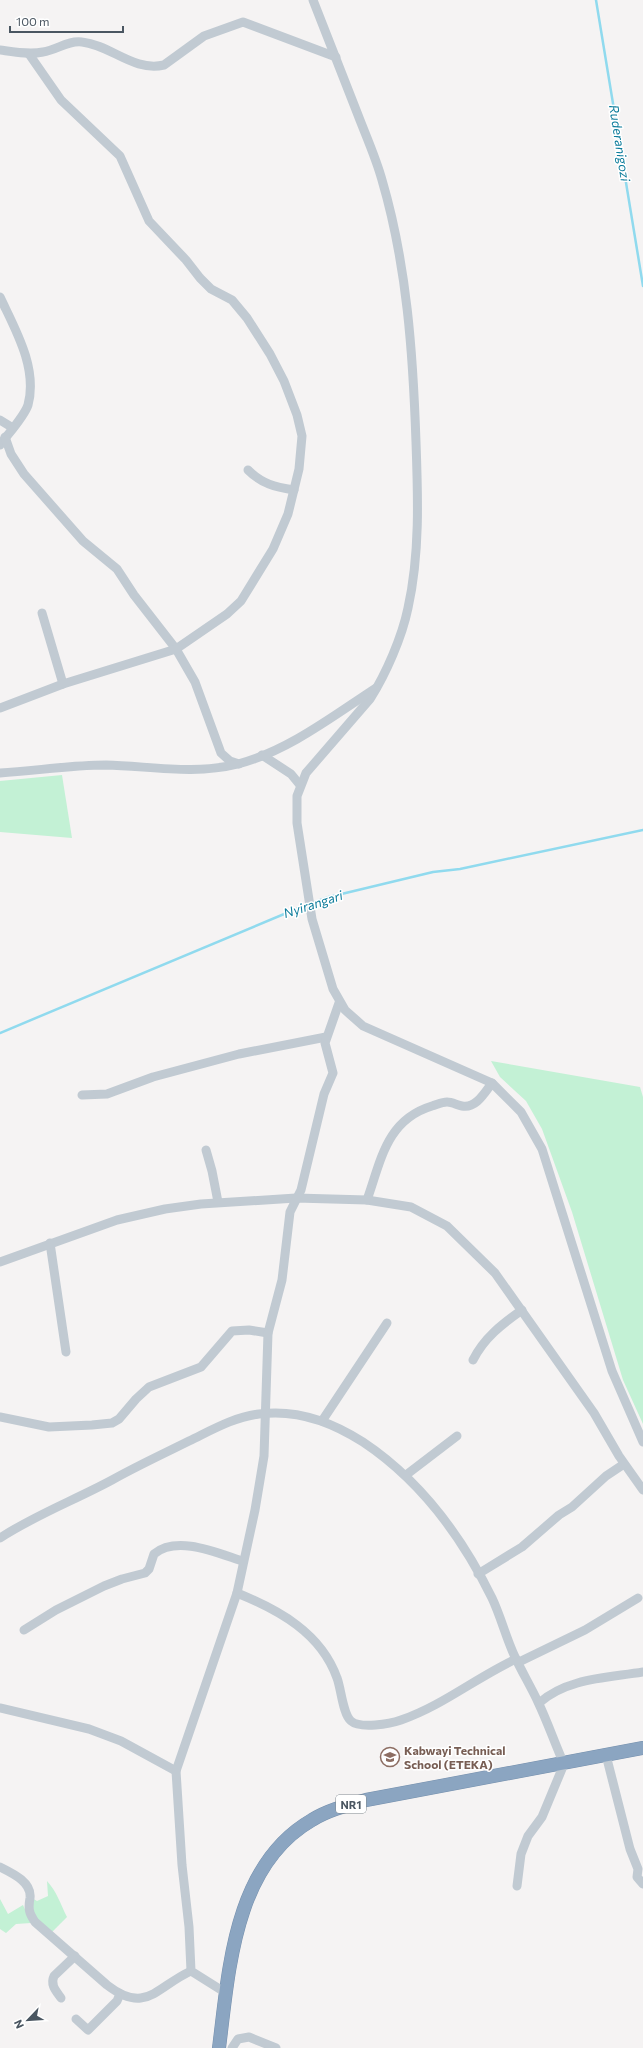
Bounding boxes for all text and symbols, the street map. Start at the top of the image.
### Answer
scale bar [10,8,123,34]
text: 100 m [16,14,50,28]
water label: Ruderanigozi [606,104,634,183]
water label: Nyirangari [281,887,345,921]
place label: Kabwayi Technical School (ETEKA) [404,1743,505,1771]
school or university icon: Kabwayi Technical School (ETEKA) [379,1746,401,1768]
road number: NR1 [336,1795,366,1813]
north arrow [8,2000,48,2040]
text: N [11,2018,26,2031]

